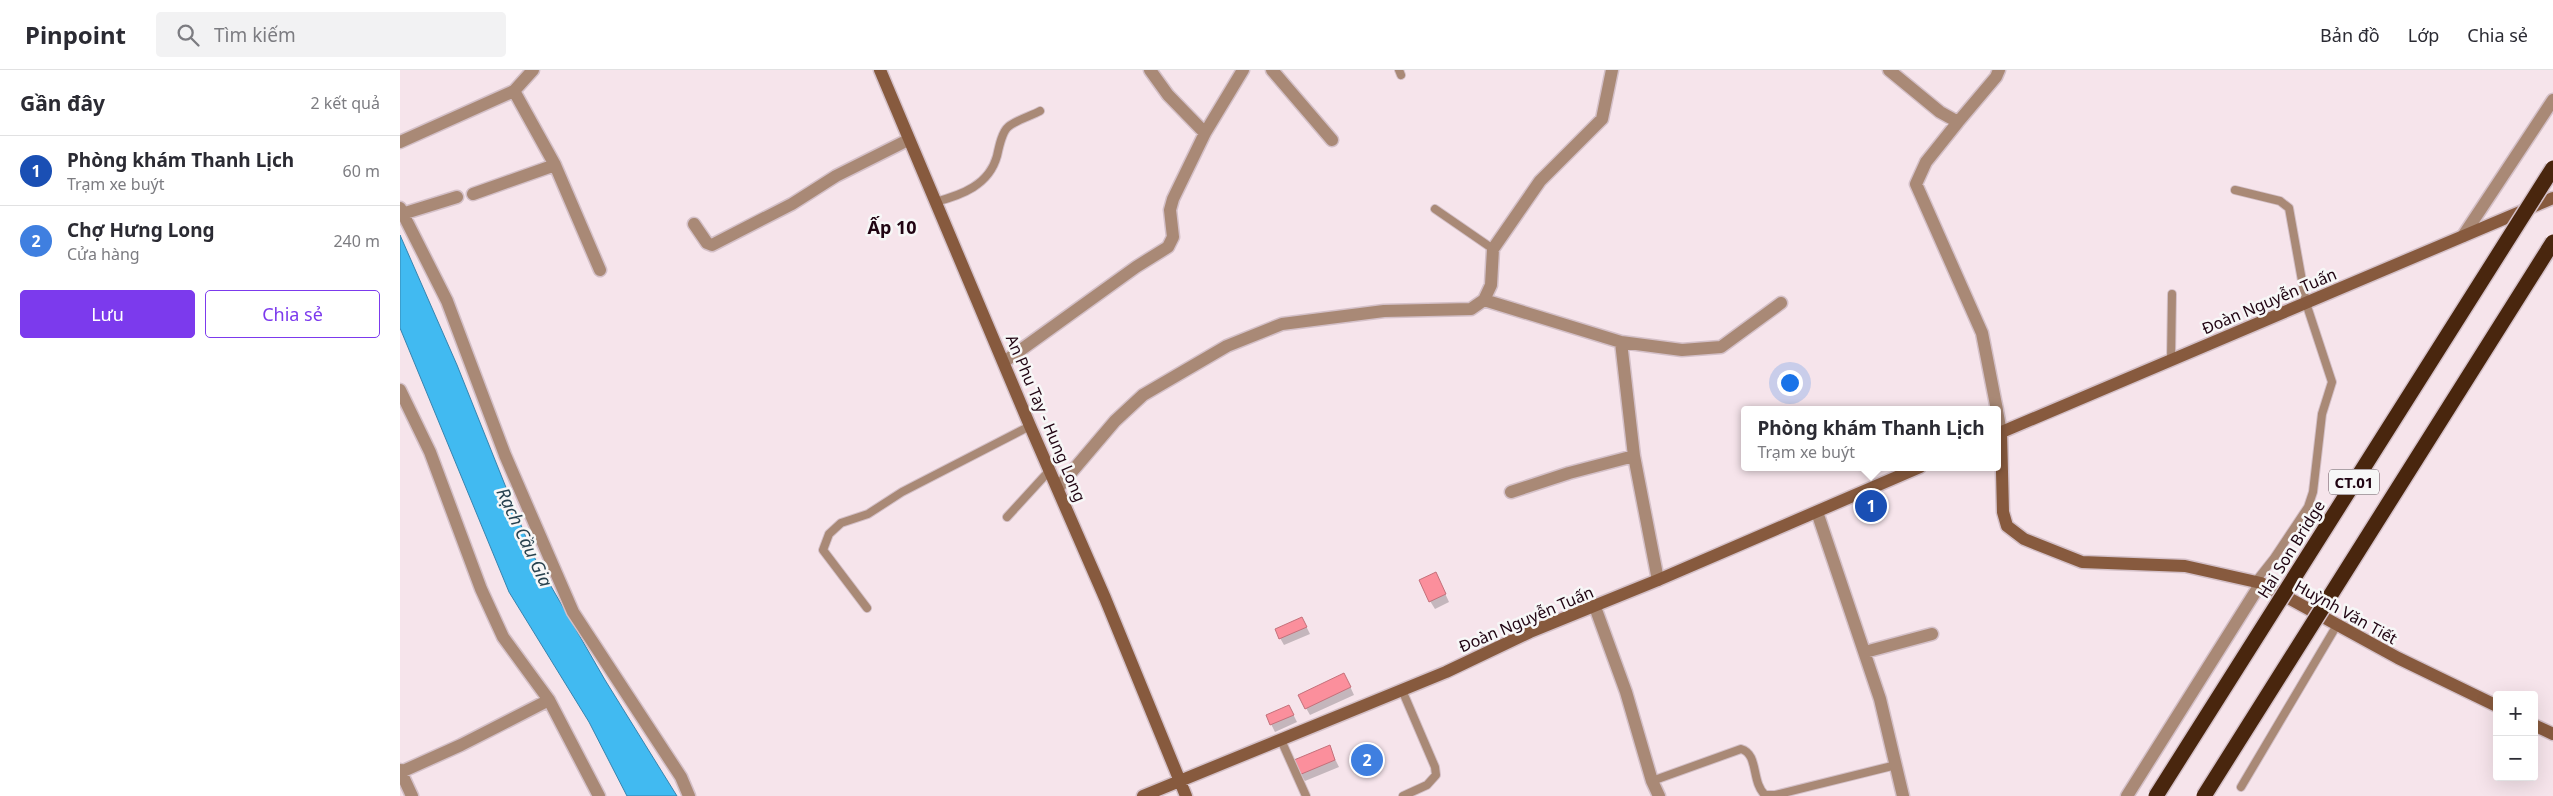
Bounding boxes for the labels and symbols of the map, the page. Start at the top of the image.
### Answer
district label: Ấp 10 [867,215,917,239]
street label: Đoàn Nguyễn Tuấn [2198,263,2340,339]
street label: An Phu Tay - Hung Long [1001,331,1091,505]
your location [1777,370,1803,396]
road number: CT.01 [2329,470,2379,494]
water label: Rạch Cầu Gia [492,484,558,590]
pin: 1 [1855,487,1887,525]
street label: Hai Son Bridge [2252,496,2330,602]
street label: Huỳnh Văn Tiết [2291,575,2401,649]
street label: Đoàn Nguyễn Tuấn [1455,581,1597,657]
pin: 2 [1351,741,1383,779]

